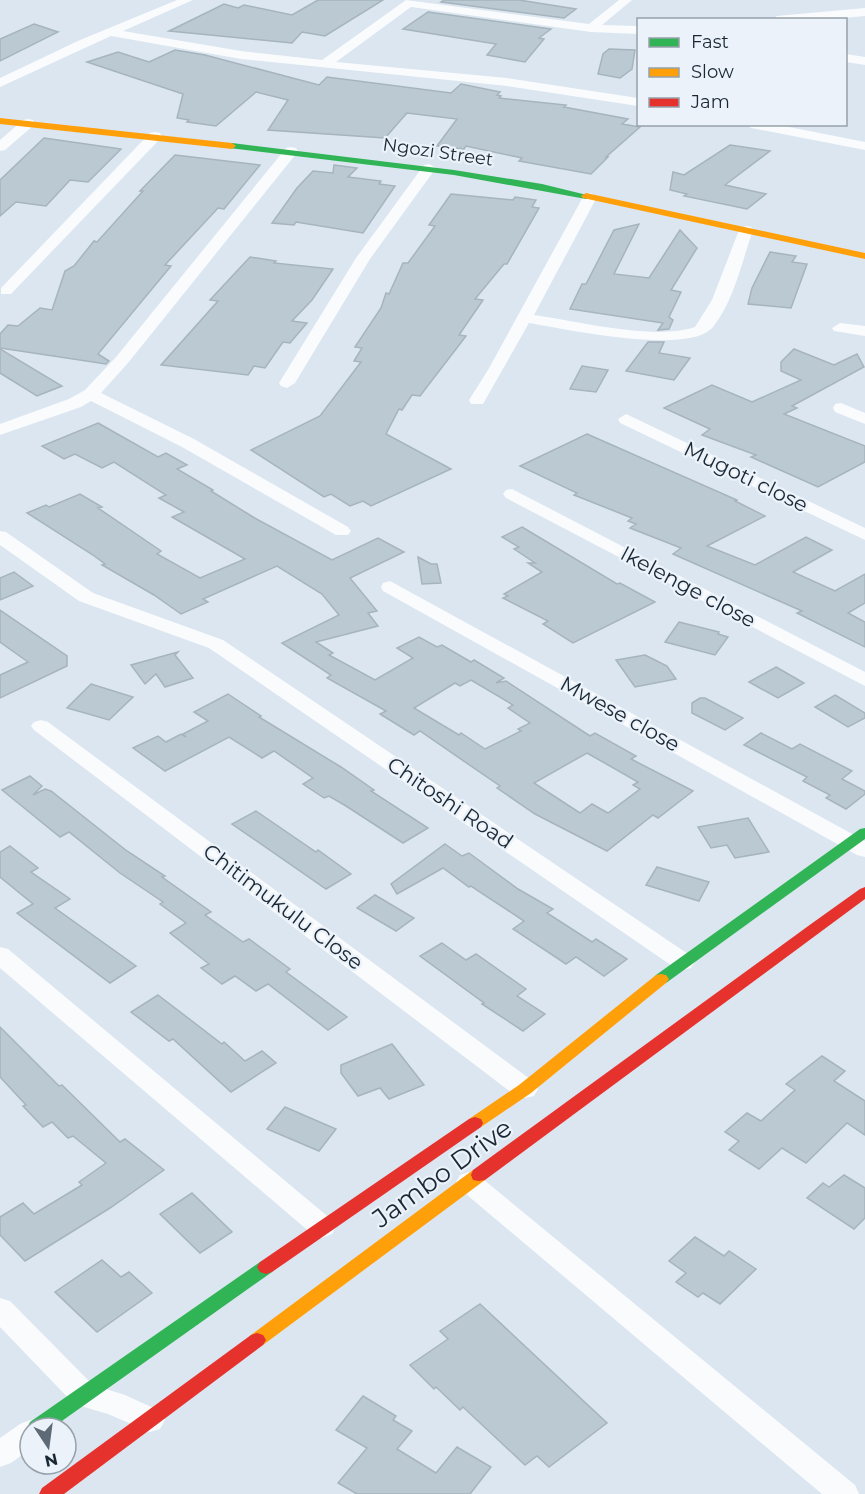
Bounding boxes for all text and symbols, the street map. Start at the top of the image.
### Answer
legend [637,18,847,126]
text: Fast [691,31,729,53]
text: Slow [691,61,734,83]
text: Jam [690,91,730,113]
street label: Ngozi Street [381,133,495,171]
street label: Mugoti close [680,436,812,517]
street label: Ikelenge close [616,540,760,633]
street label: Mwese close [556,670,684,757]
street label: Chitoshi Road [383,751,518,854]
street label: Chitimukulu Close [199,838,368,975]
street label: Jambo Drive [365,1112,518,1235]
north arrow [18,1416,78,1476]
text: N [43,1449,60,1471]

